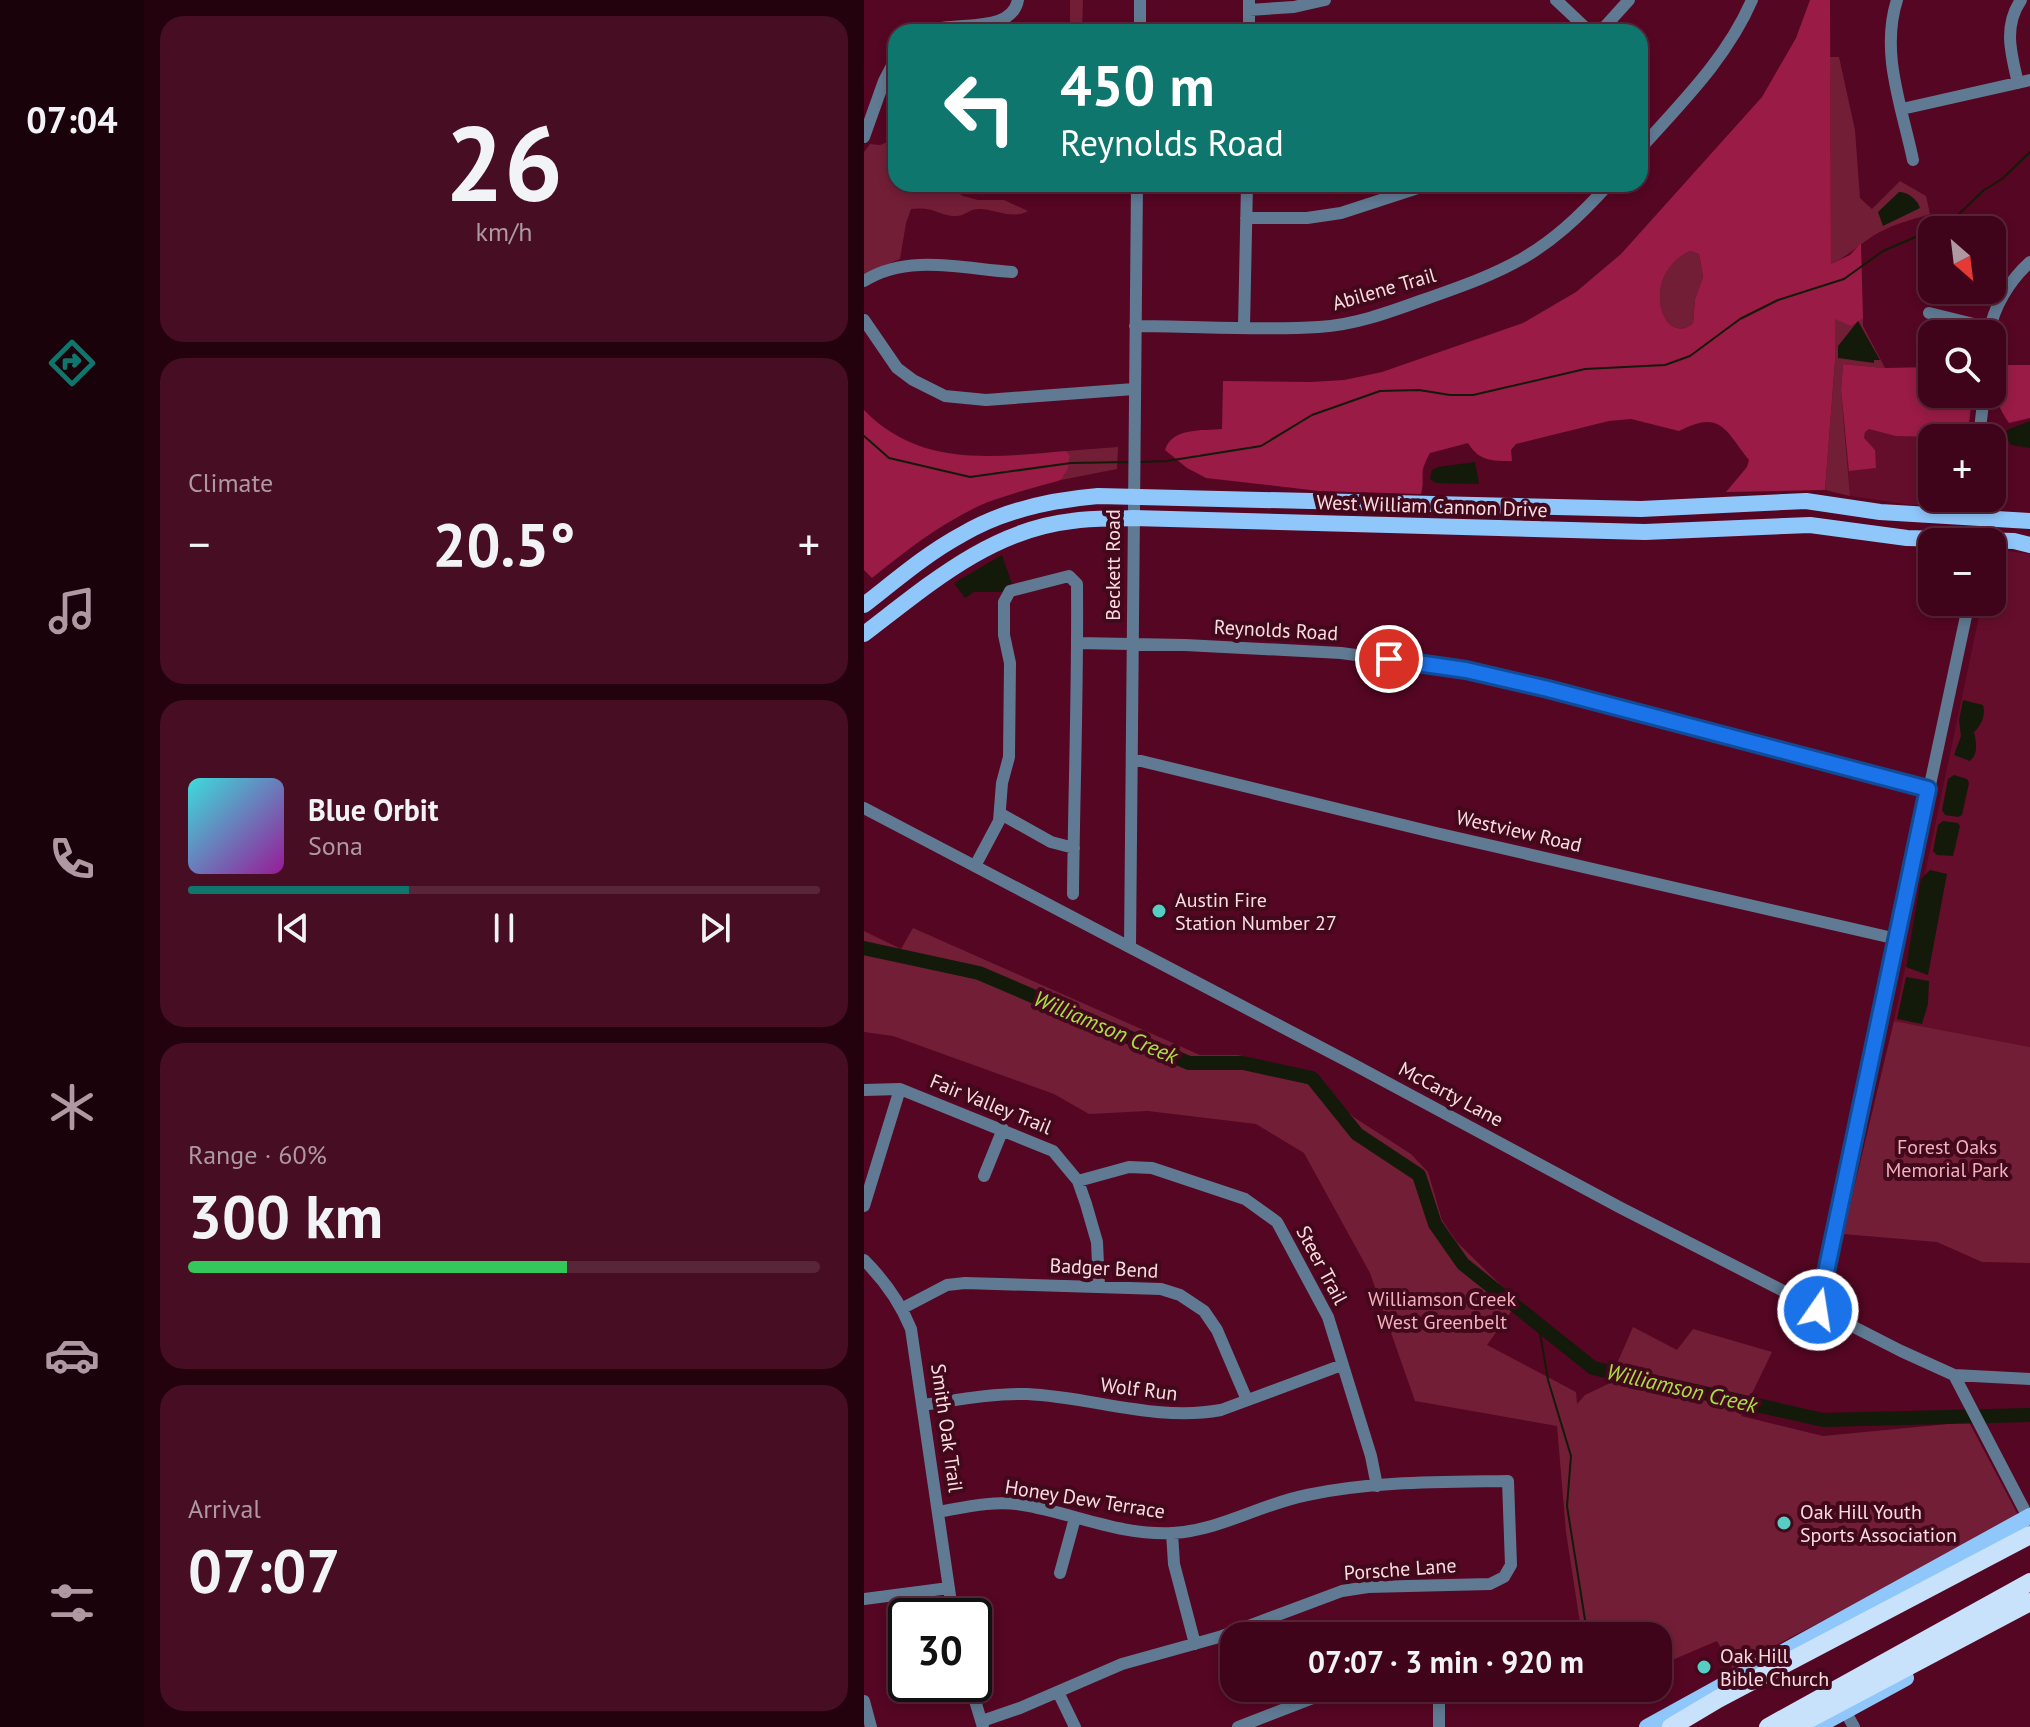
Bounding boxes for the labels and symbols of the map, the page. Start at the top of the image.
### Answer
north arrow [1918,216,2006,304]
street label: Abilene Trail [1329,262,1439,316]
street label: West William Cannon Drive [1316,489,1548,523]
street label: Beckett Road [1100,509,1126,621]
street label: Reynolds Road [1213,614,1339,646]
pin [1355,625,1423,693]
street label: Westview Road [1454,804,1584,858]
place label: Austin Fire Station Number 27 [1175,887,1337,936]
marker: Austin Fire Station Number 27 [1150,902,1168,920]
water label: Williamson Creek [1030,984,1183,1070]
street label: McCarty Lane [1394,1056,1508,1132]
street label: Fair Valley Trail [926,1068,1056,1140]
park label: Forest Oaks Memorial Park [1886,1134,2009,1183]
street label: Steer Trail [1290,1221,1354,1309]
street label: Badger Bend [1049,1252,1159,1284]
position arrow [1776,1268,1860,1352]
park label: Williamson Creek West Greenbelt [1368,1286,1516,1335]
water label: Williamson Creek [1604,1357,1761,1419]
street label: Smith Oak Trail [925,1362,969,1494]
street label: Wolf Run [1099,1371,1179,1407]
street label: Honey Dew Terrace [1003,1474,1167,1524]
place label: Oak Hill Youth Sports Association [1800,1499,1957,1548]
marker: Oak Hill Youth Sports Association [1775,1514,1793,1532]
street label: Porsche Lane [1343,1552,1457,1586]
speed limit sign: 30 [888,1598,992,1702]
place label: Oak Hill Bible Church [1720,1643,1829,1692]
marker: Oak Hill Bible Church [1695,1658,1713,1676]

